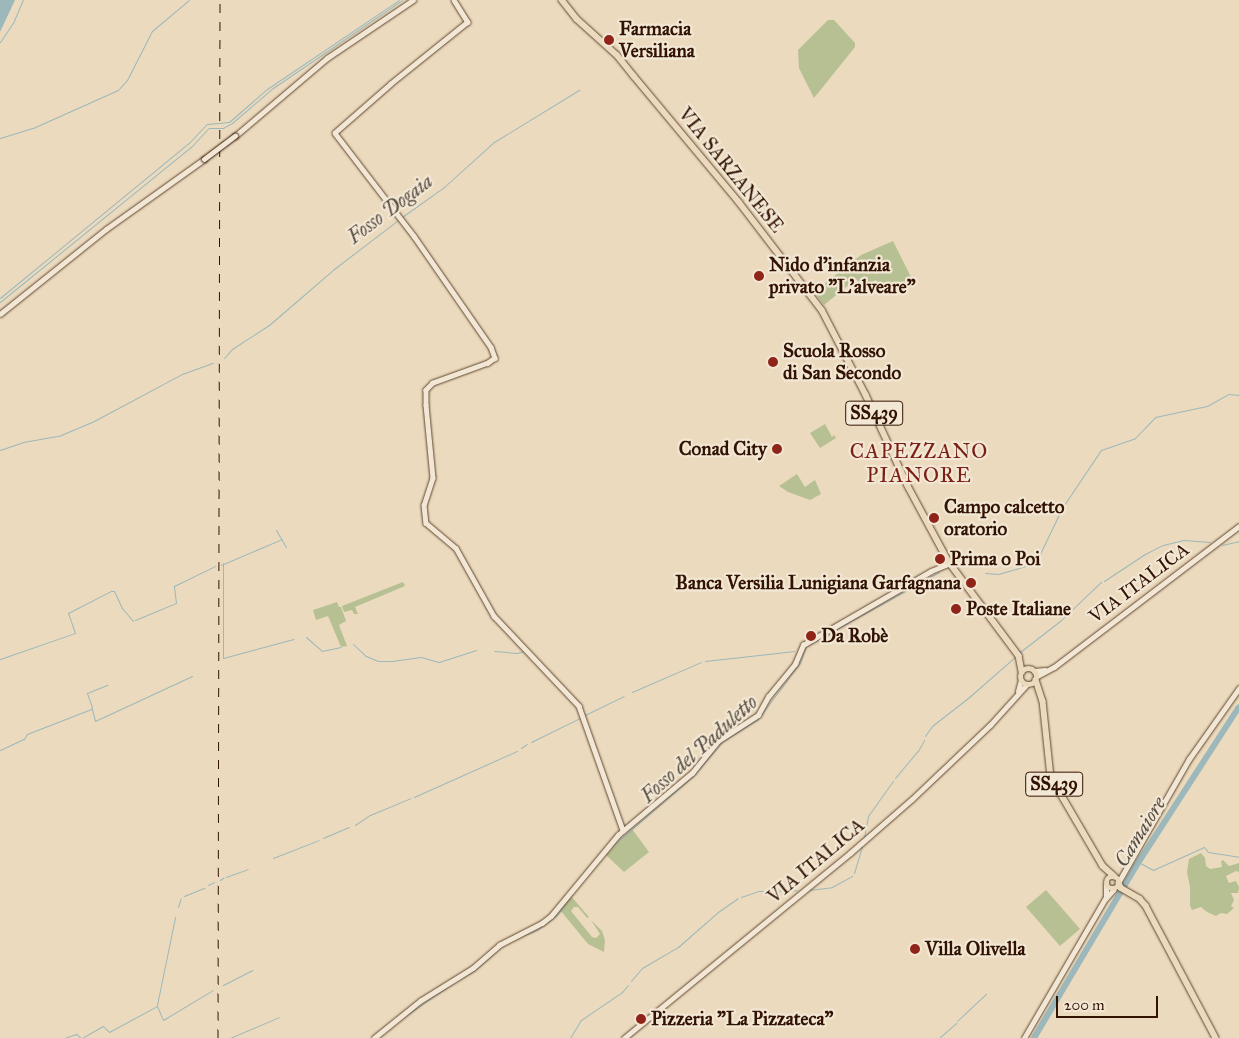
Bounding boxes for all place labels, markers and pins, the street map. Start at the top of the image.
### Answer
place label: Farmacia Versiliana [619,18,695,62]
marker: Farmacia Versiliana [603,34,615,46]
place label: Nido d'infanzia privato "L'alveare" [769,254,916,298]
marker: Nido d'infanzia privato "L'alveare" [753,270,765,282]
place label: Scuola Rosso di San Secondo [783,340,901,384]
marker: Scuola Rosso di San Secondo [767,356,779,368]
place label: Conad City [679,438,767,460]
marker: Conad City [771,443,783,455]
place label: Campo calcetto oratorio [944,496,1064,540]
marker: Campo calcetto oratorio [928,512,940,524]
place label: Prima o Poi [950,548,1040,570]
marker: Prima o Poi [934,553,946,565]
place label: Banca Versilia Lunigiana Garfagnana [675,572,961,594]
marker: Banca Versilia Lunigiana Garfagnana [965,577,977,589]
place label: Poste Italiane [966,598,1071,620]
marker: Poste Italiane [950,603,962,615]
place label: Da Robè [821,625,888,647]
marker: Da Robè [805,630,817,642]
place label: Villa Olivella [925,938,1026,960]
marker: Villa Olivella [909,943,921,955]
place label: Pizzeria "La Pizzateca" [651,1008,833,1030]
marker: Pizzeria "La Pizzateca" [635,1013,647,1025]

